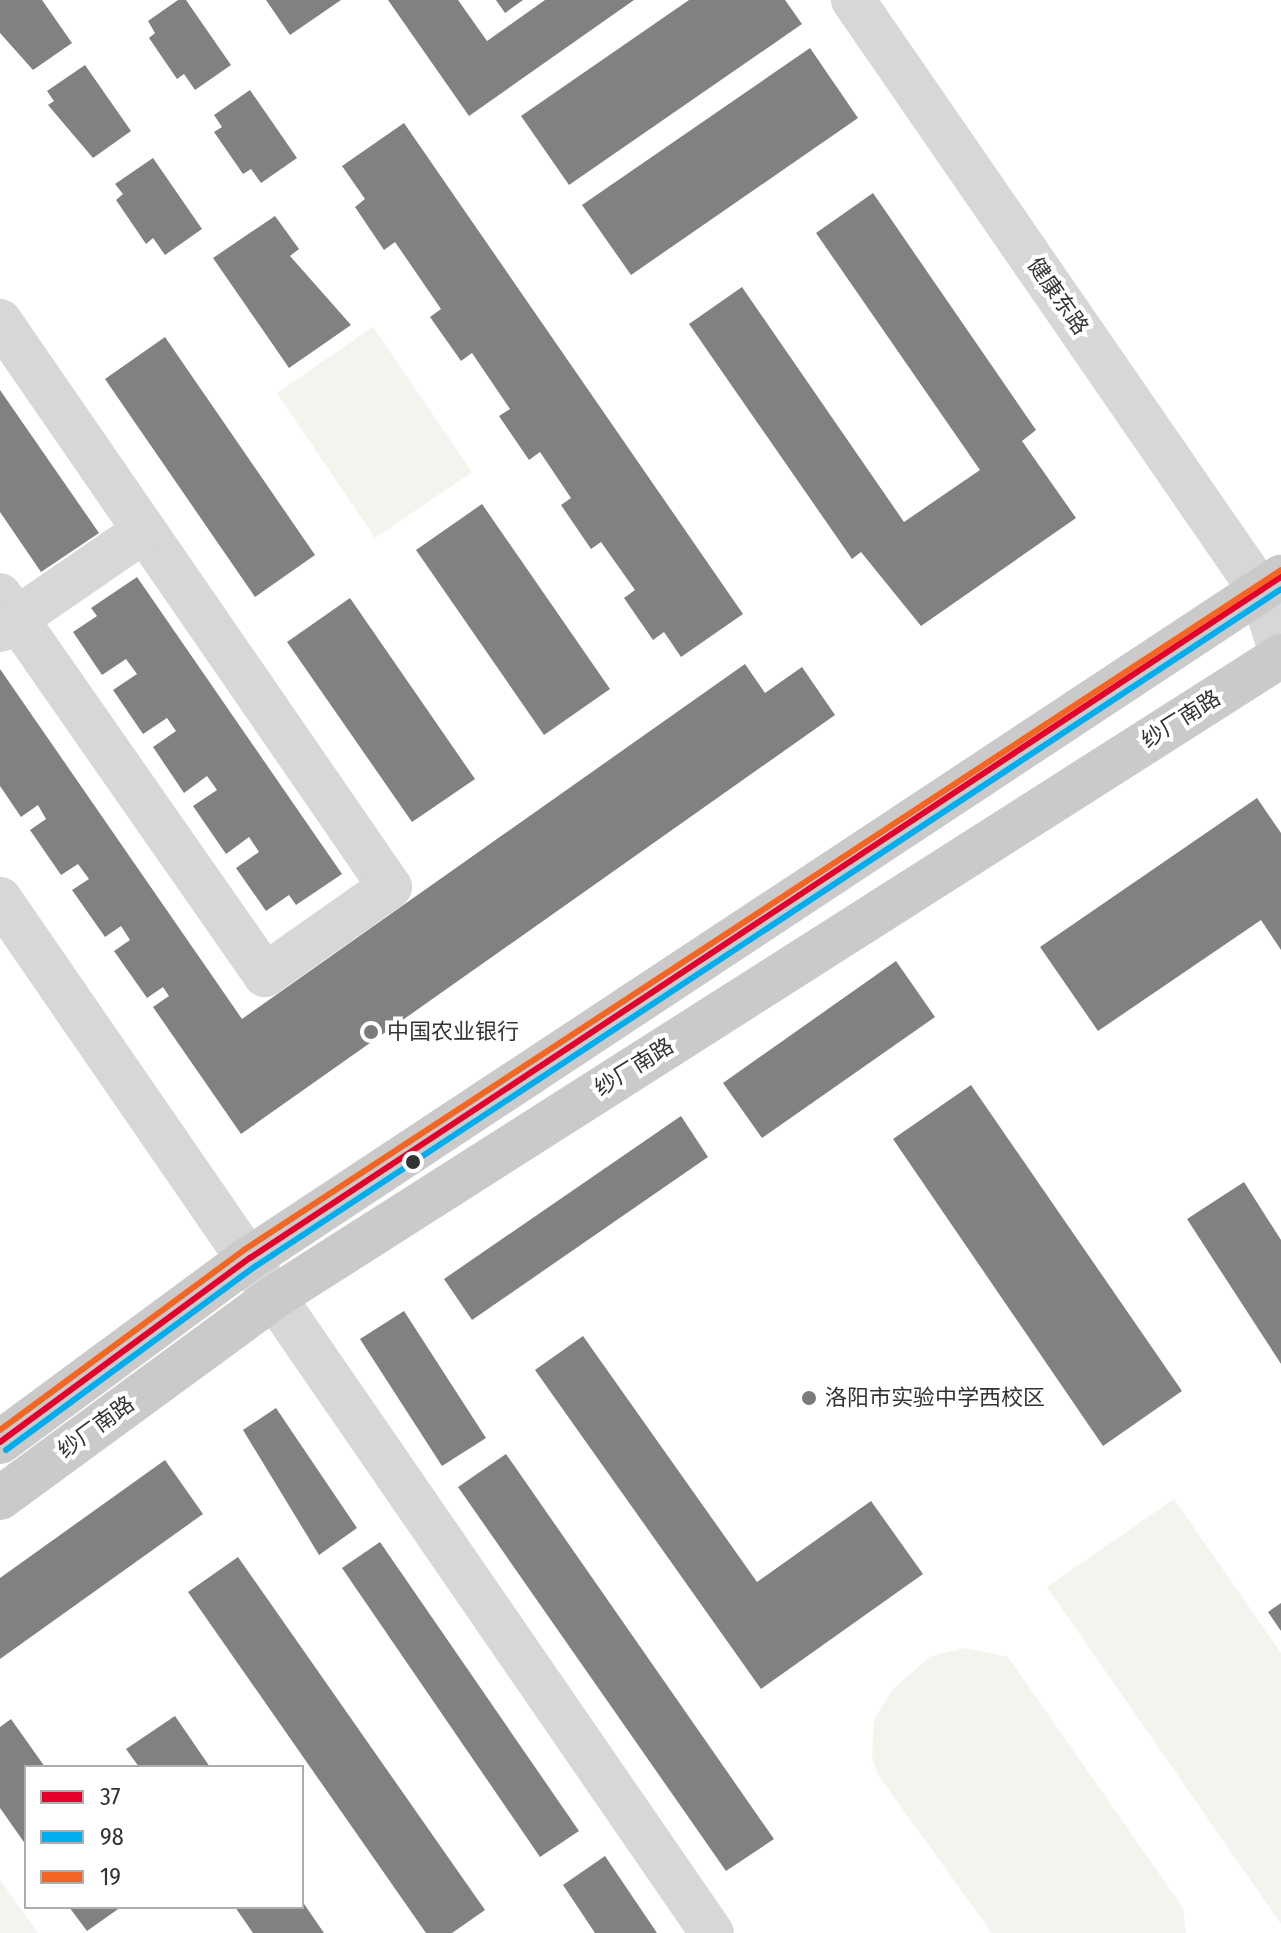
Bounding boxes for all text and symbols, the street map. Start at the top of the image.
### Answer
street label: 健康东路 [1022,252,1094,340]
street label: 纱厂南路 [1137,684,1225,754]
place label: 中国农业银行 [387,1019,519,1045]
marker: 中国农业银行 [362,1023,380,1041]
street label: 纱厂南路 [590,1032,678,1102]
unlabelled marker [405,1154,421,1170]
place label: 洛阳市实验中学西校区 [825,1385,1045,1411]
marker: 洛阳市实验中学西校区 [800,1389,818,1407]
street label: 纱厂南路 [53,1390,139,1464]
legend [24,1765,304,1909]
text: 37 [100,1783,120,1811]
text: 98 [100,1823,124,1851]
text: 19 [100,1863,121,1891]

